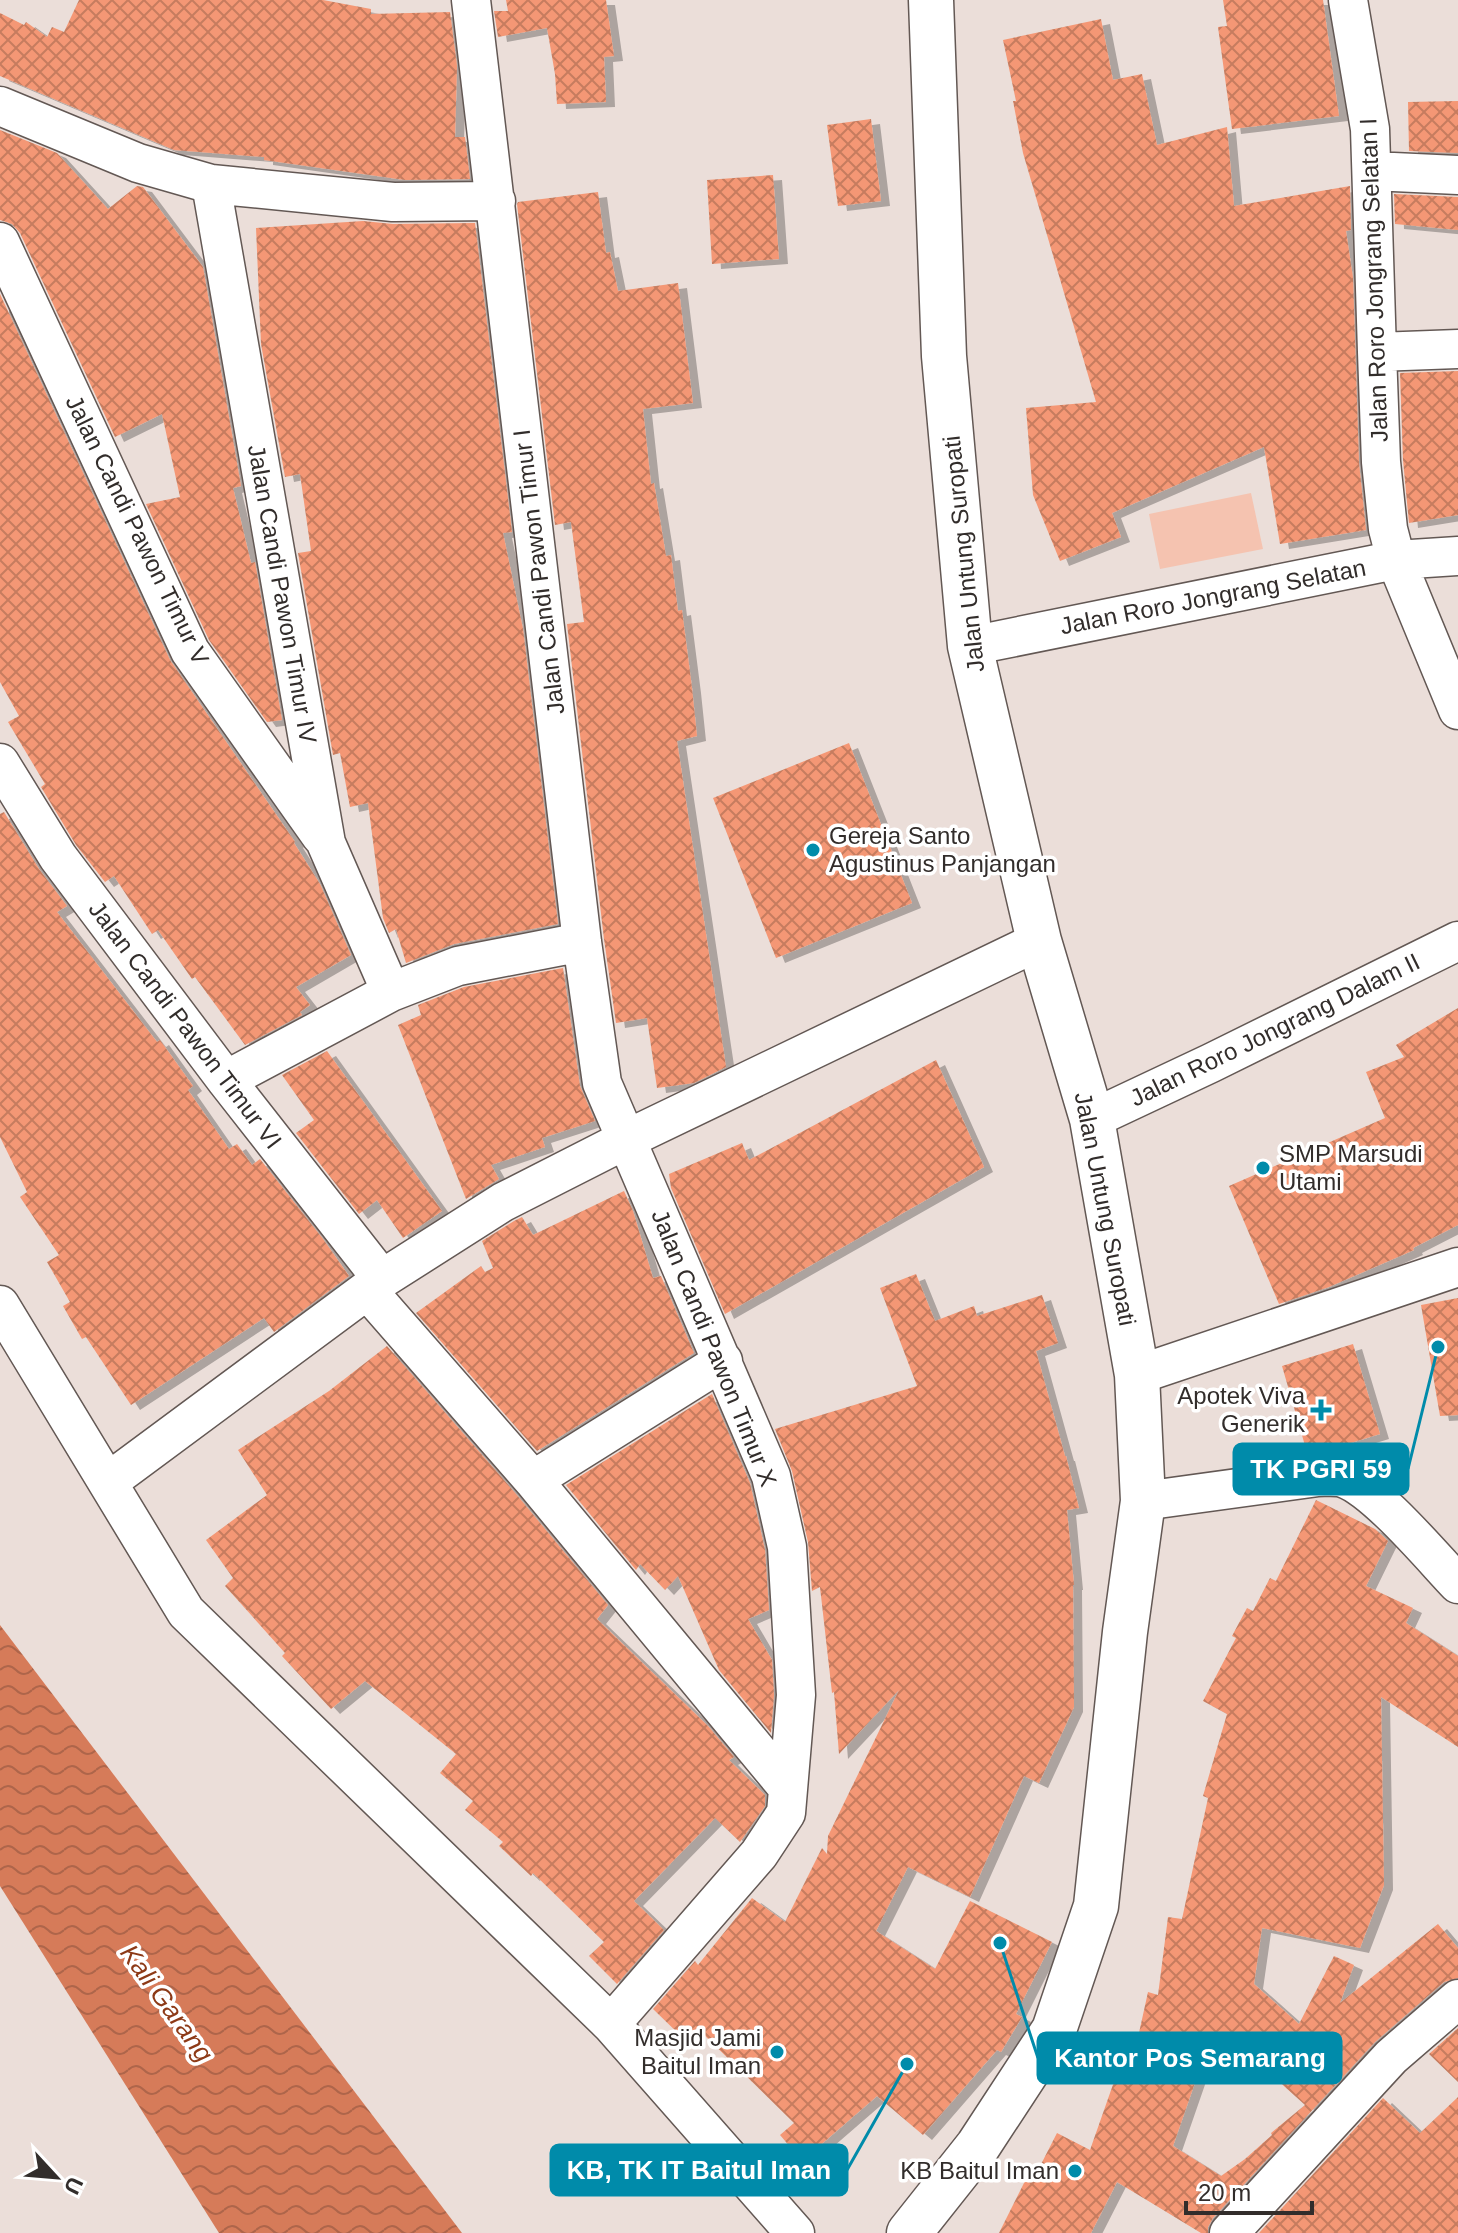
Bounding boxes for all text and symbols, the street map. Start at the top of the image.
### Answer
street label: Jalan Roro Jongrang Selatan I [1354,118,1393,442]
street label: Jalan Candi Pawon Timur V [60,391,214,669]
street label: Jalan Candi Pawon Timur I [508,428,569,716]
street label: Jalan Untung Suropati [938,435,989,674]
street label: Jalan Candi Pawon Timur IV [243,442,322,745]
street label: Jalan Roro Jongrang Selatan [1058,554,1368,639]
place label: Gereja Santo Agustinus Panjangan [829,822,1056,877]
marker: Gereja Santo Agustinus Panjangan [804,841,822,859]
street label: Jalan Candi Pawon Timur VI [83,896,287,1154]
street label: Jalan Roro Jongrang Dalam II [1126,948,1424,1112]
street label: Jalan Untung Suropati [1070,1090,1141,1328]
place label: SMP Marsudi Utami [1279,1140,1423,1195]
marker: SMP Marsudi Utami [1254,1159,1272,1177]
street label: Jalan Candi Pawon Timur X [646,1205,782,1490]
place label: Apotek Viva Generik [1177,1382,1306,1437]
marker: Apotek Viva Generik [1312,1401,1330,1419]
callout: TK PGRI 59 [1234,1444,1408,1494]
text: TK PGRI 59 [1250,1454,1392,1484]
water label: Kali Garang [115,1939,220,2068]
place label: Masjid Jami Baitul Iman [634,2024,761,2079]
callout: Kantor Pos Semarang [1038,2033,1341,2083]
marker: Masjid Jami Baitul Iman [768,2043,786,2061]
text: Kantor Pos Semarang [1054,2043,1326,2073]
north arrow [16,2137,96,2217]
callout: KB, TK IT Baitul Iman [551,2145,847,2195]
text: KB, TK IT Baitul Iman [567,2155,831,2185]
place label: KB Baitul Iman [900,2157,1059,2184]
marker: KB Baitul Iman [1066,2162,1084,2180]
scale bar [1186,2165,1312,2215]
text: U [59,2173,88,2198]
text: 20 m [1198,2179,1251,2206]

